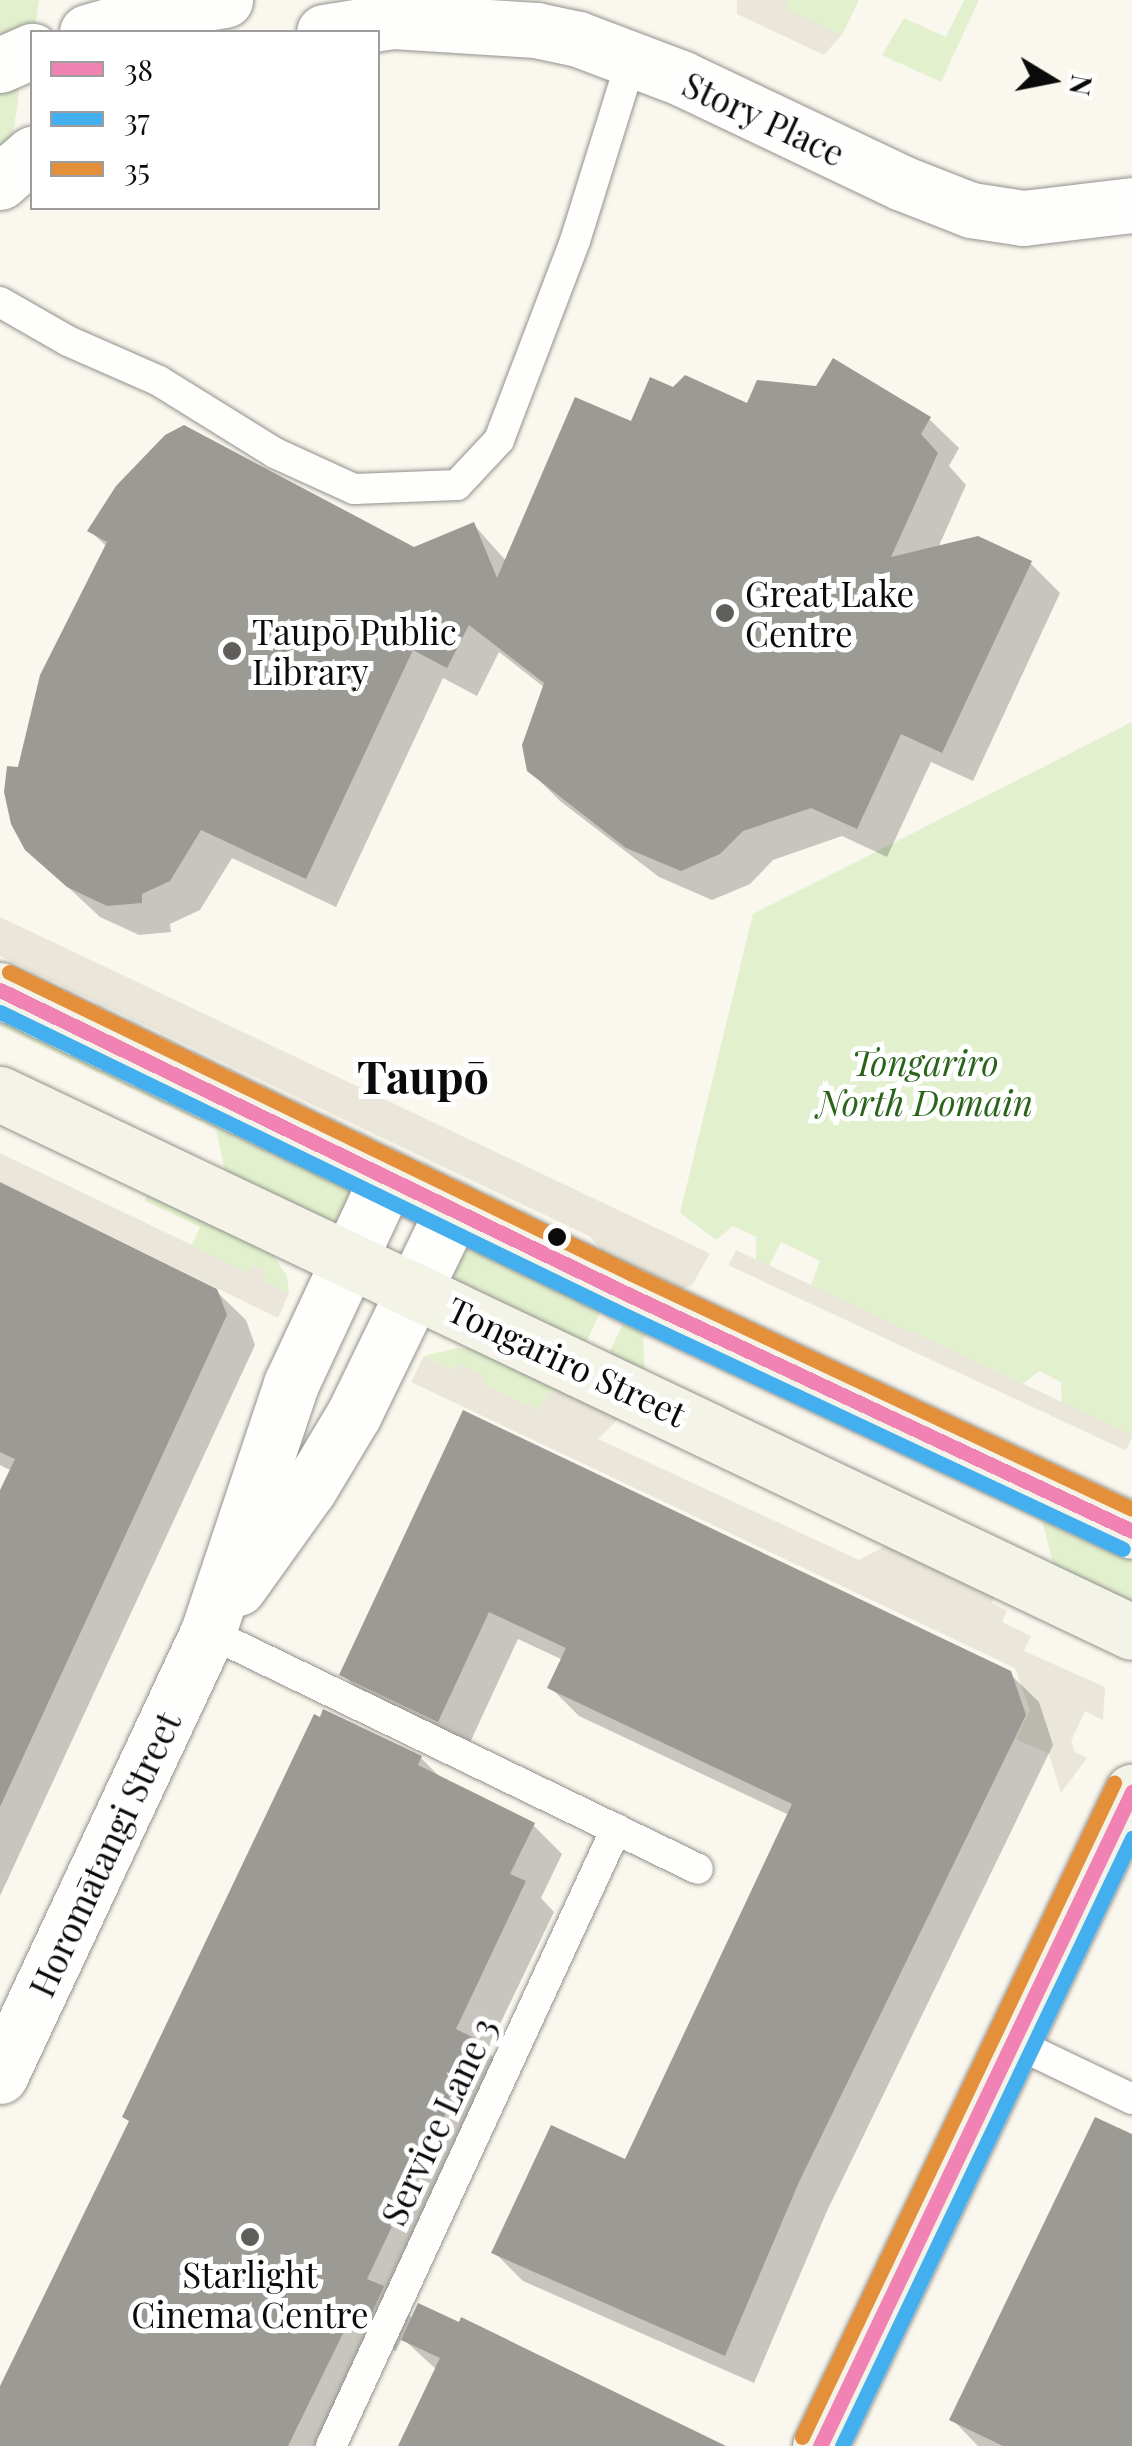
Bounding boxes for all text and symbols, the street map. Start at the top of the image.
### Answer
legend [30,30,380,210]
north arrow [1002,30,1102,130]
text: 38 [124,49,153,89]
street label: Story Place [676,62,852,174]
text: N [1062,72,1102,98]
text: 37 [124,99,150,139]
text: 35 [124,149,150,189]
place label: Great Lake Centre [745,572,915,654]
marker: Great Lake Centre [714,602,736,624]
place label: Taupō Public Library [252,610,457,692]
marker: Taupō Public Library [221,640,243,662]
park label: Tongariro North Domain [817,1041,1033,1123]
district label: Taupō [357,1049,489,1103]
unlabelled marker [547,1227,567,1247]
street label: Tongariro Street [441,1287,693,1435]
street label: Horomātangi Street [20,1705,188,2003]
street label: Service Lane 3 [372,2011,504,2231]
marker: Starlight Cinema Centre [239,2226,261,2248]
place label: Starlight Cinema Centre [131,2253,369,2335]

